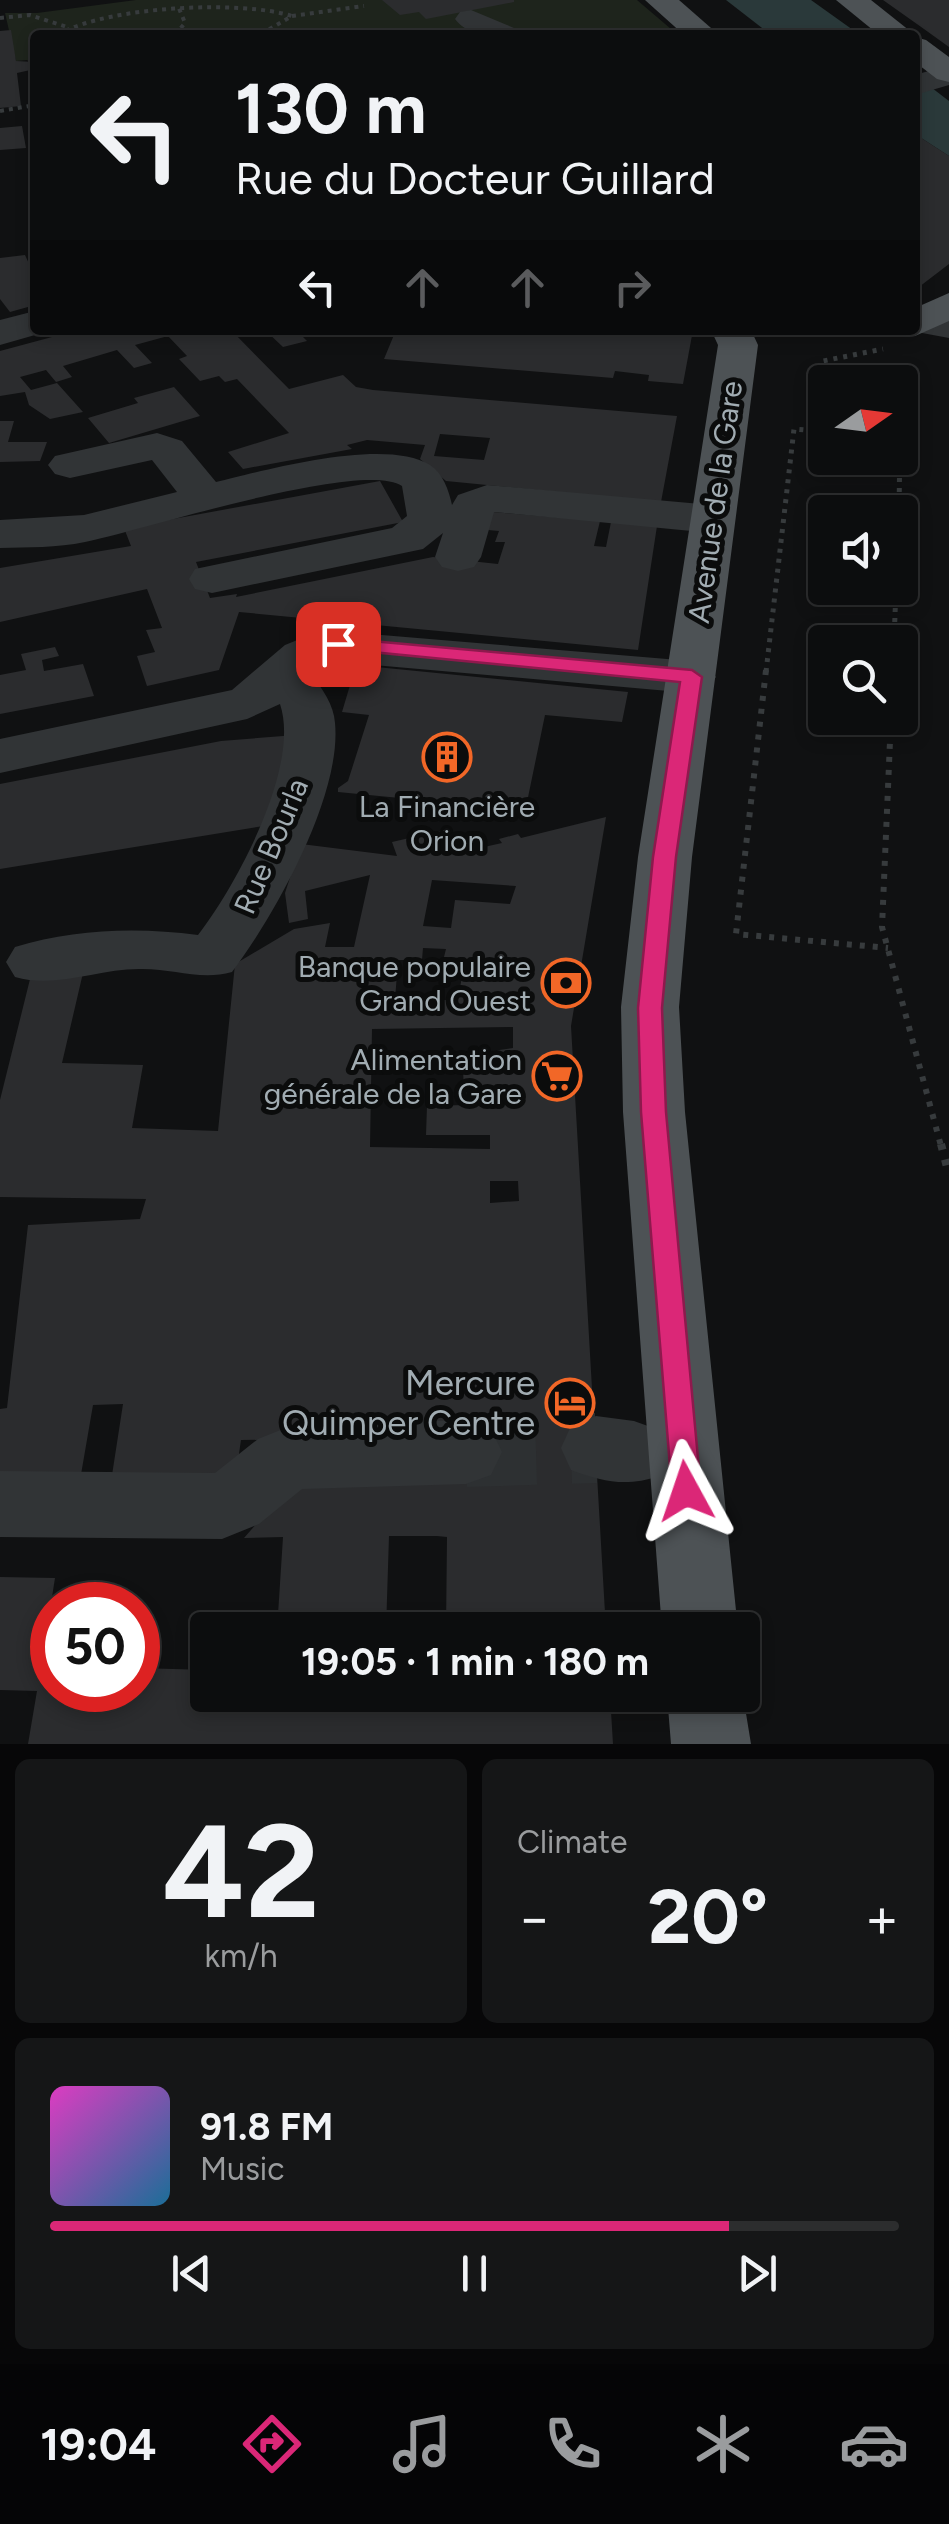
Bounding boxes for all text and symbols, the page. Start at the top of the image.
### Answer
text: 130 m [235,66,427,151]
icon: left [70,70,200,200]
text: Rue du Docteur Guillard [235,151,715,205]
icon: left [290,260,345,315]
icon: ahead [395,260,450,315]
icon: ahead [500,260,555,315]
icon: right [605,260,660,315]
north arrow [808,365,918,475]
map controls [808,365,918,735]
street label: Avenue de la Gare [680,379,750,625]
button: sound [808,495,918,605]
pin [296,602,381,687]
icon: arrive [311,617,366,672]
button: search [808,625,918,735]
building icon: La Financière Orion [421,731,473,783]
street label: Rue Bourla [226,773,316,919]
place label: La Financière Orion [359,788,535,859]
place label: Banque populaire Grand Ouest [298,948,531,1019]
bank icon: Banque populaire Grand Ouest [540,957,592,1009]
place label: Alimentation générale de la Gare [264,1041,522,1112]
supermarket icon: Alimentation générale de la Gare [531,1050,583,1102]
place label: Mercure Quimper Centre [282,1362,535,1444]
hotel icon: Mercure Quimper Centre [544,1377,596,1429]
position arrow [634,1439,738,1543]
speed limit sign: 50 [30,1582,160,1712]
text: 19:05 · 1 min · 180 m [301,1639,649,1685]
text: 42 [162,1794,320,1950]
text: Climate [517,1823,628,1861]
text: 20° [648,1872,768,1962]
text: − [517,1885,551,1951]
text: + [865,1885,899,1951]
text: km/h [204,1937,278,1975]
text: 91.8 FM [200,2104,333,2150]
text: Music [200,2150,285,2188]
icon: previous [164,2246,219,2301]
icon: pause [447,2246,502,2301]
icon: next [730,2246,785,2301]
icon: directions [237,2409,307,2479]
icon: music [387,2409,457,2479]
icon: phone [538,2409,608,2479]
icon: climate [688,2409,758,2479]
icon: car [839,2409,909,2479]
text: 19:04 [40,2417,157,2471]

